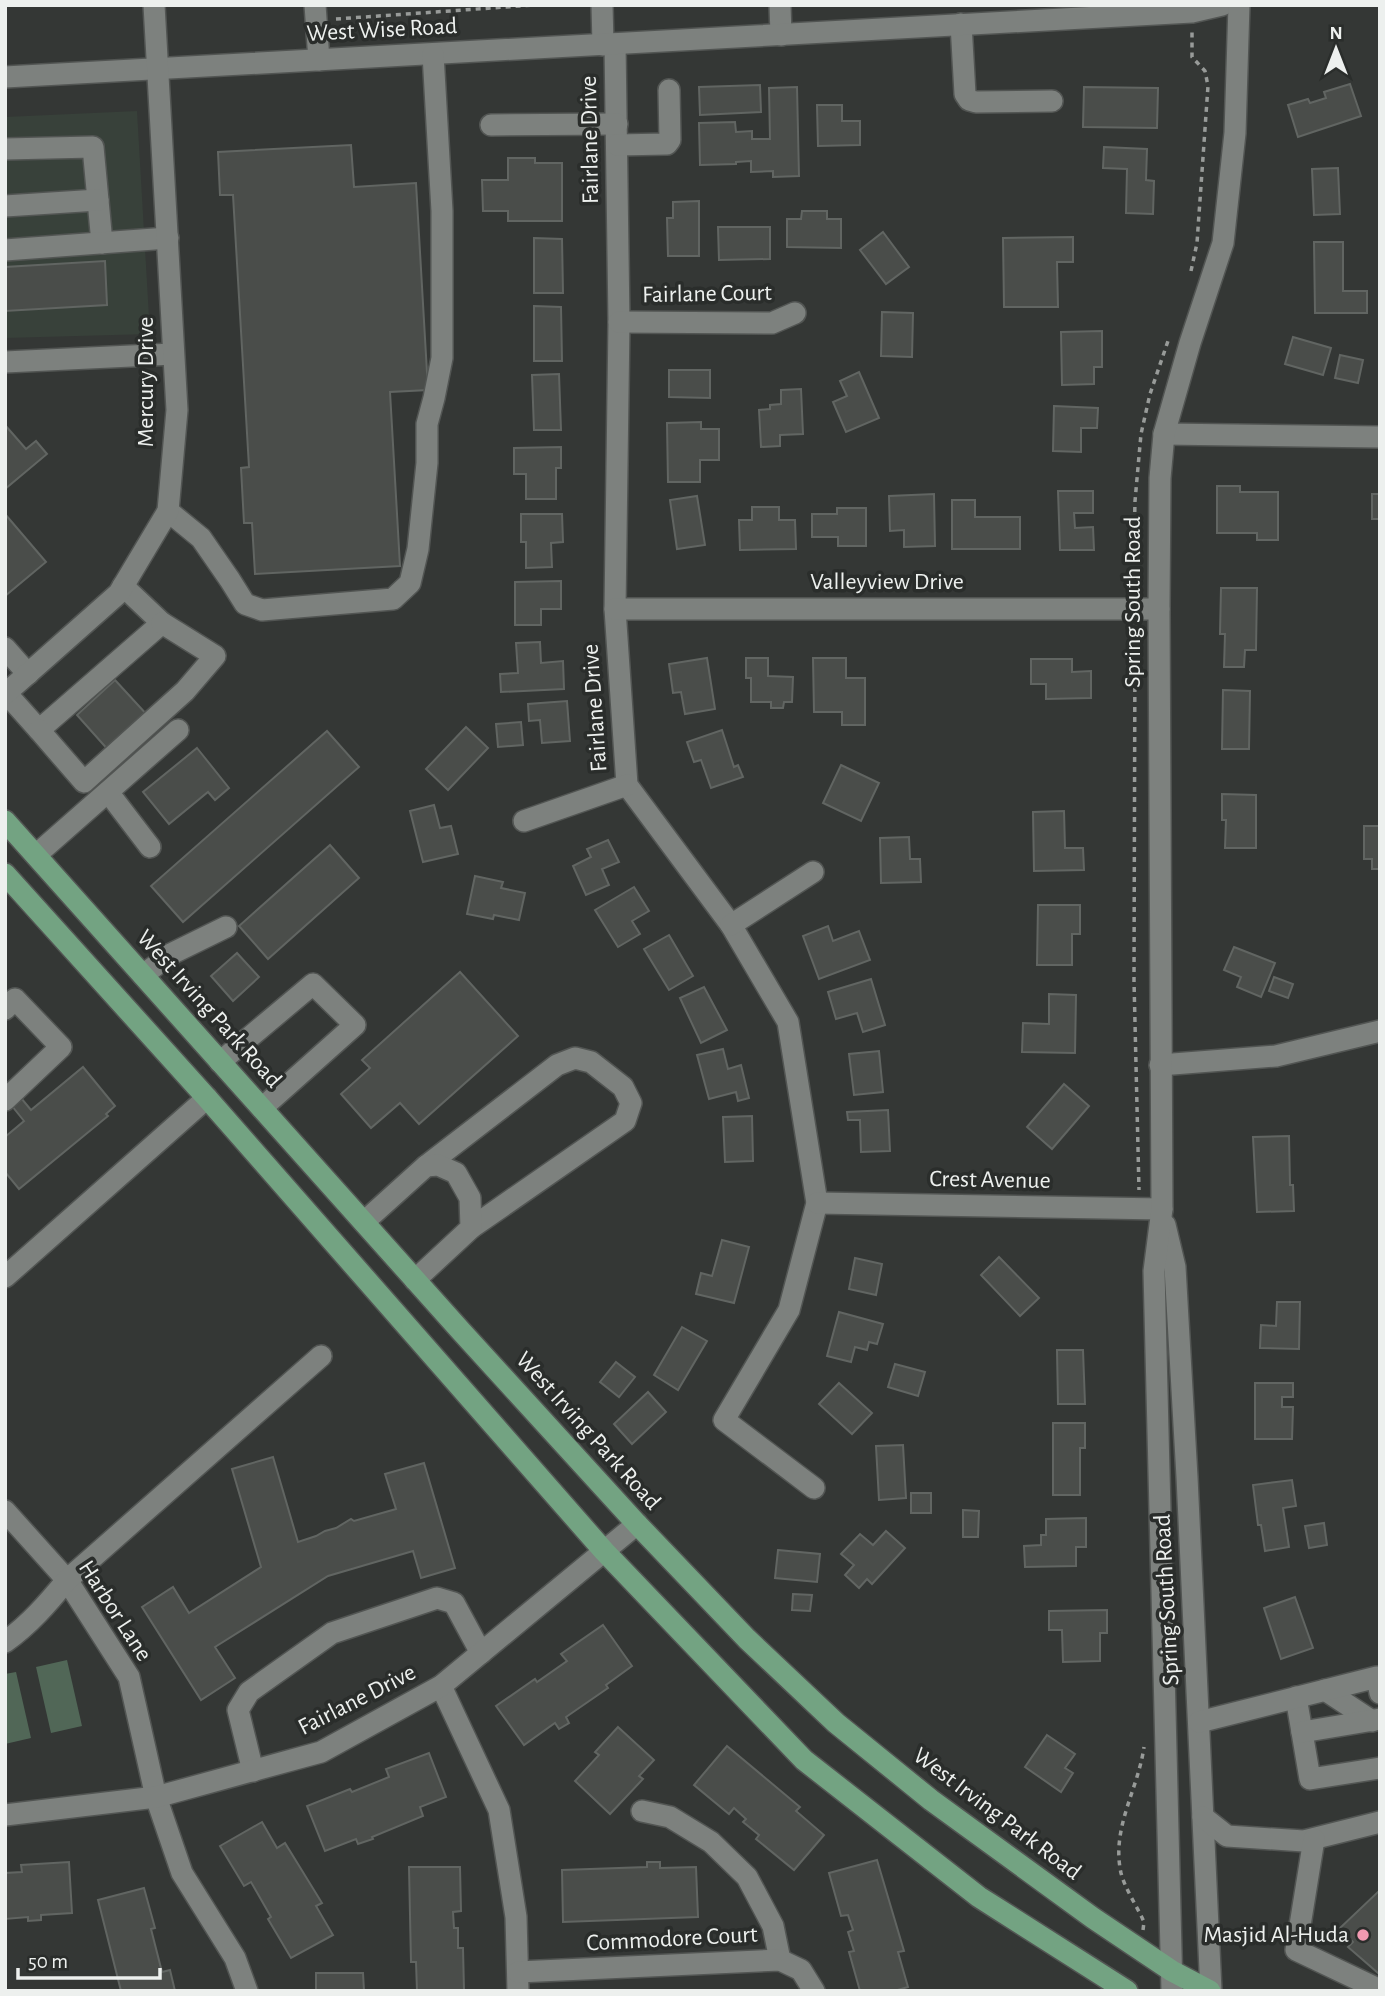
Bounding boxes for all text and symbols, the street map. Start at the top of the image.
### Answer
street label: West Wise Road [306,14,458,46]
north arrow [1301,14,1371,84]
text: N [1329,24,1343,43]
street label: Fairlane Drive [577,76,603,204]
street label: Fairlane Court [642,281,772,307]
street label: Mercury Drive [134,317,158,447]
street label: Spring South Road [1121,516,1145,688]
street label: Valleyview Drive [810,570,964,594]
street label: Fairlane Drive [579,643,611,773]
street label: West Irving Park Road [132,925,286,1093]
street label: Crest Avenue [929,1167,1051,1193]
street label: West Irving Park Road [511,1347,665,1515]
street label: Spring South Road [1151,1514,1183,1686]
street label: Harbor Lane [74,1556,156,1666]
street label: Fairlane Drive [294,1660,420,1740]
street label: West Irving Park Road [909,1743,1085,1885]
street label: Commodore Court [586,1923,759,1955]
place label: Masjid Al-Huda [1203,1923,1349,1947]
marker: Masjid Al-Huda [1355,1927,1371,1943]
scale bar [18,1937,159,1981]
text: 50 m [28,1951,68,1972]

